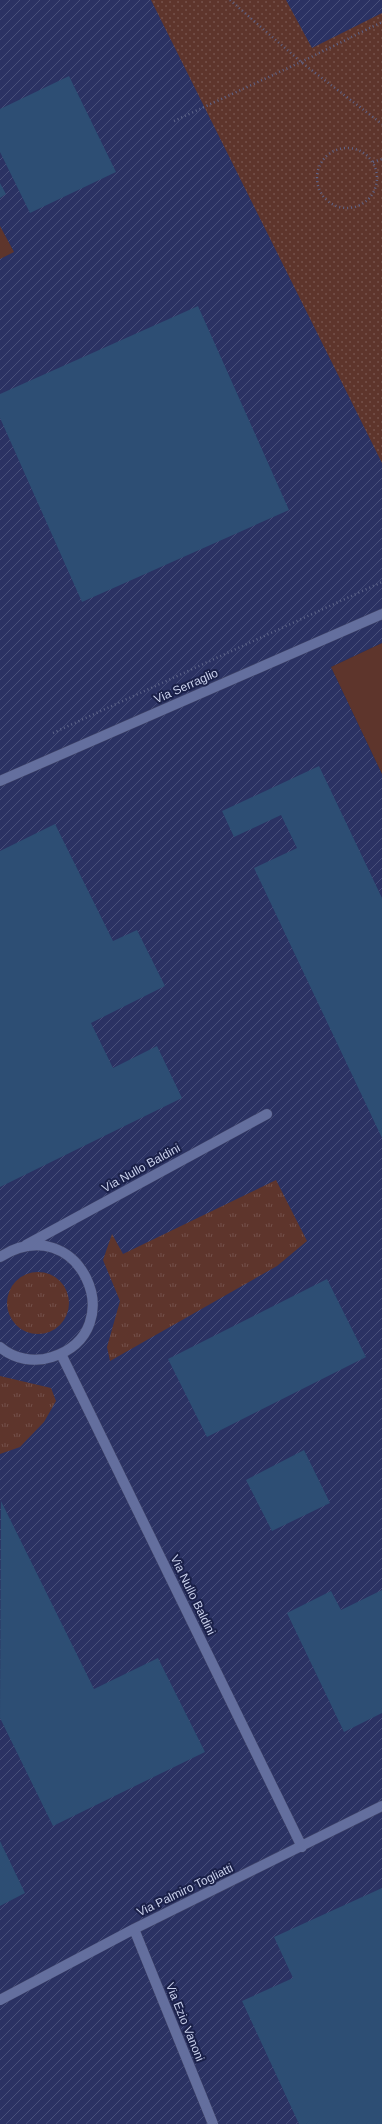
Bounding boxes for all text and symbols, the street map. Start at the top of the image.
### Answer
street label: Via Serraglio [152,666,220,706]
street label: Via Nullo Baldini [99,1141,183,1195]
street label: Via Nullo Baldini [168,1553,218,1637]
street label: Via Palmiro Togliatti [135,1861,235,1919]
street label: Via Ezio Vanoni [163,1981,207,2063]

